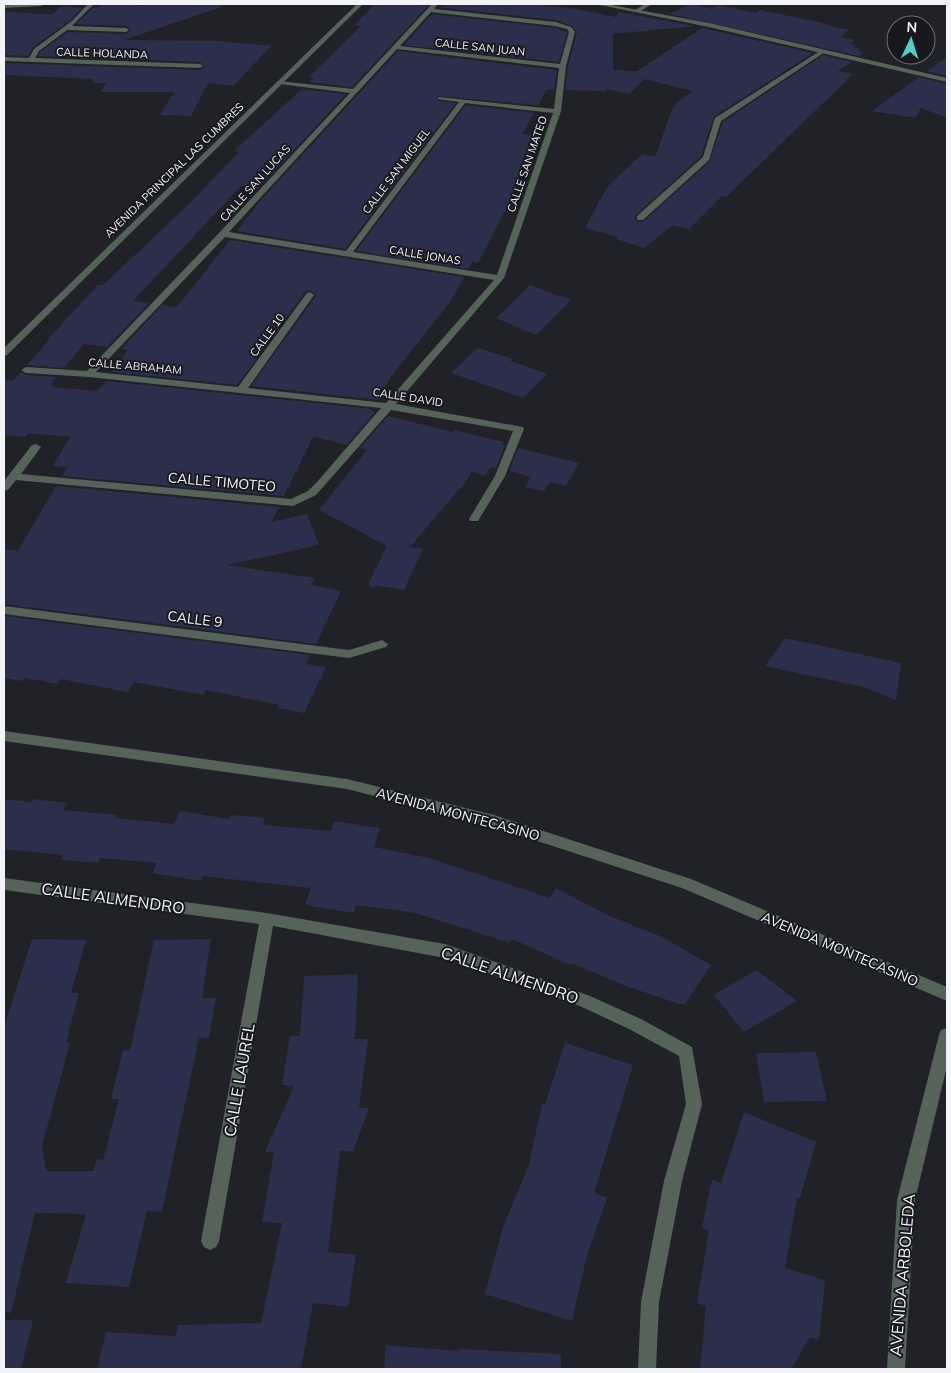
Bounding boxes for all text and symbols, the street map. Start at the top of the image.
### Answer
north arrow [886,15,936,65]
text: N [906,18,918,36]
street label: CALLE SAN JUAN [434,35,526,59]
street label: CALLE HOLANDA [56,44,148,62]
street label: AVENIDA PRINCIPAL LAS CUMBRES [101,100,247,240]
street label: CALLE SAN MATEO [504,114,550,214]
street label: CALLE SAN MIGUEL [359,125,433,217]
street label: CALLE SAN LUCAS [217,142,293,224]
street label: CALLE JONAS [388,242,462,268]
street label: CALLE 10 [247,310,288,359]
street label: CALLE ABRAHAM [88,355,182,377]
street label: CALLE DAVID [372,385,444,409]
street label: CALLE TIMOTEO [167,468,277,496]
street label: CALLE 9 [167,607,223,631]
street label: AVENIDA MONTECASINO [374,783,542,845]
street label: CALLE ALMENDRO [40,878,186,918]
street label: AVENIDA MONTECASINO [759,908,921,990]
street label: CALLE ALMENDRO [439,942,581,1008]
street label: CALLE LAUREL [219,1022,259,1138]
street label: AVENIDA ARBOLEDA [885,1193,919,1357]

